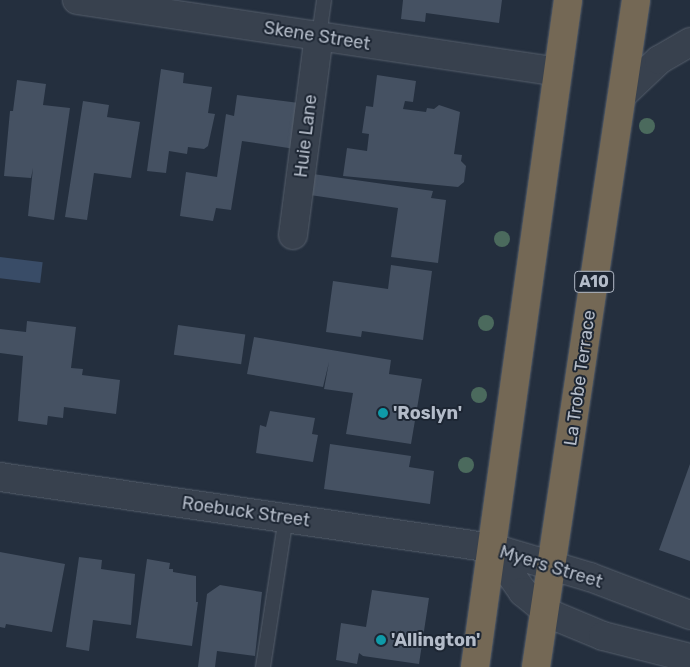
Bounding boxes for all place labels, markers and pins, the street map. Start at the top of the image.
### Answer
place label: 'Roslyn' [393,402,462,424]
marker: 'Roslyn' [377,407,389,419]
place label: 'Allington' [391,629,480,651]
marker: 'Allington' [375,634,387,646]

